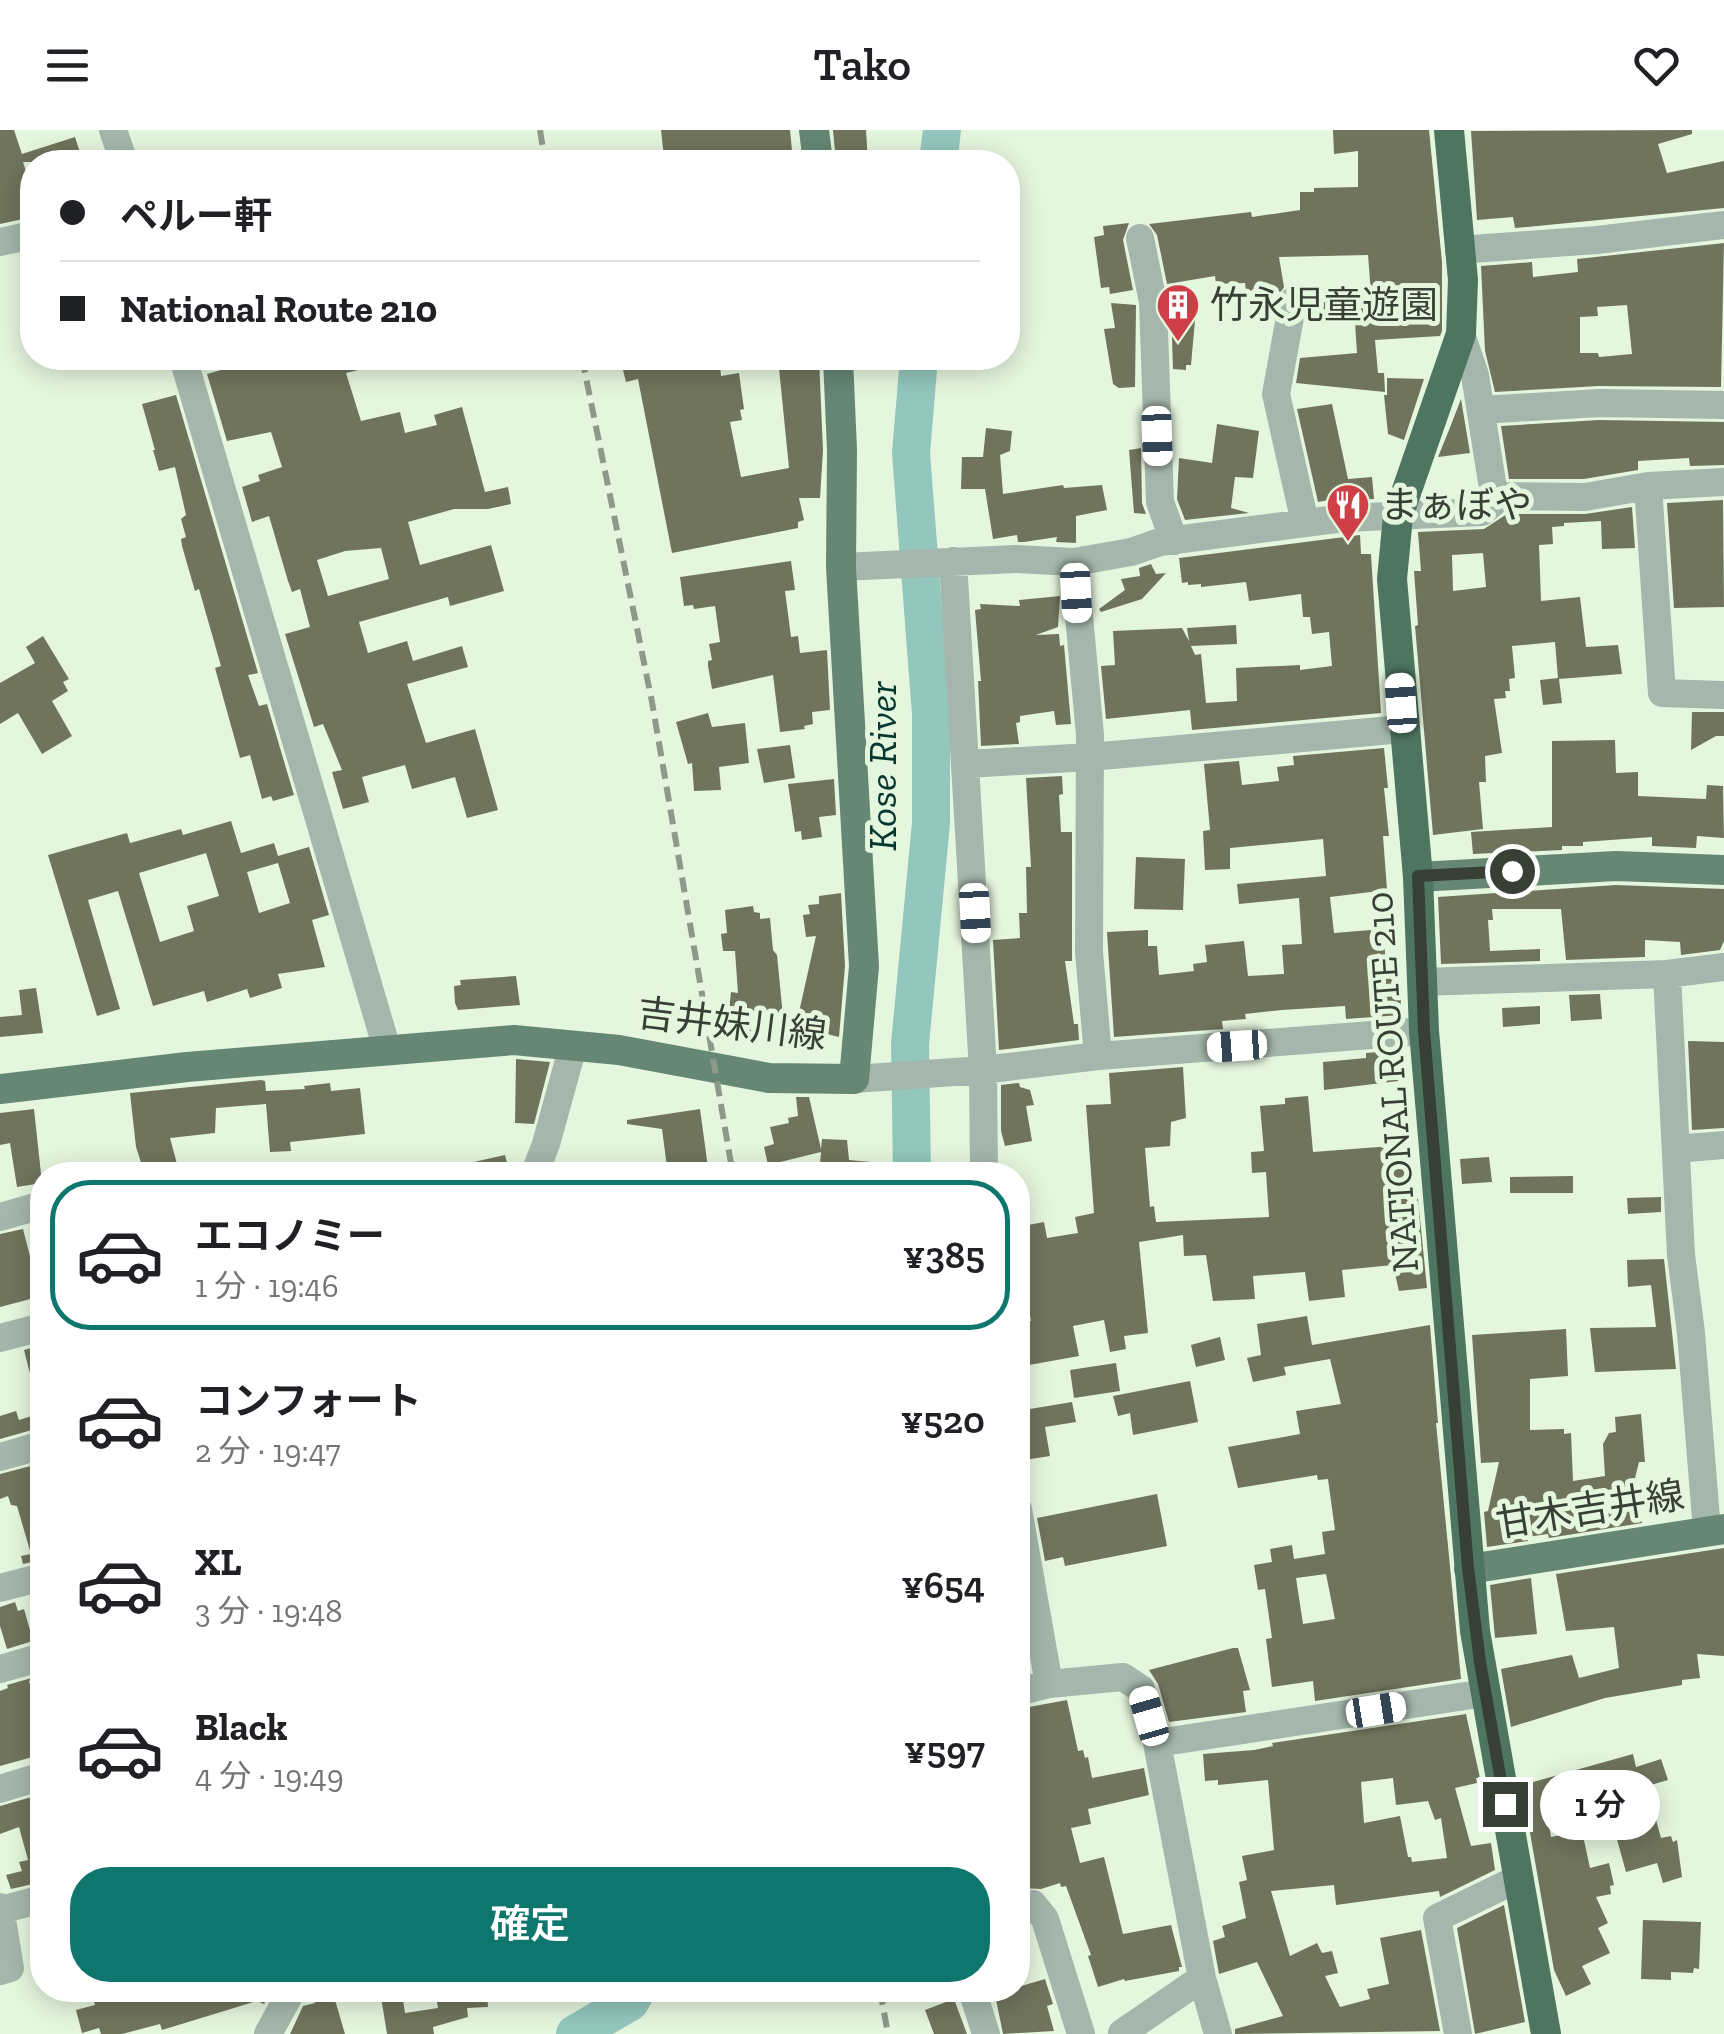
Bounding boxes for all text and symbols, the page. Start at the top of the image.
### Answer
icon: menu [40,38,95,93]
text: Tako [813,38,911,92]
icon: heart [1629,38,1684,93]
text: ペルー軒 [120,193,272,239]
building icon: 竹永児童遊園 [1155,282,1201,343]
place label: 竹永児童遊園 [1210,282,1438,328]
text: National Route 210 [120,286,438,332]
car [1141,405,1173,467]
restaurant icon: まぁぼや [1325,482,1371,543]
place label: まぁぼや [1380,482,1532,528]
car [1059,562,1093,624]
car [1384,672,1418,734]
water label: Kose River [858,681,906,851]
route start [1490,849,1535,894]
car [958,882,992,944]
street label: NATIONAL ROUTE 210 [1356,890,1428,1274]
street label: 吉井妹川線 [635,990,829,1058]
car [1206,1029,1268,1063]
icon: car [75,1210,165,1300]
text: エコノミー [195,1213,385,1259]
text: ¥385 [903,1232,985,1278]
text: 1 分 · 19:46 [195,1267,339,1305]
icon: car [75,1375,165,1465]
text: コンフォート [195,1378,422,1424]
text: ¥520 [901,1397,985,1443]
text: 2 分 · 19:47 [195,1432,341,1470]
street label: 甘木吉井線 [1493,1471,1687,1547]
text: XL [195,1539,242,1585]
icon: car [75,1540,165,1630]
text: ¥654 [901,1562,985,1608]
text: 3 分 · 19:48 [195,1592,342,1630]
car [1126,1683,1172,1749]
car [1344,1690,1408,1730]
text: Black [195,1704,288,1750]
icon: car [75,1705,165,1795]
text: ¥597 [904,1727,985,1773]
text: 4 分 · 19:49 [195,1757,344,1795]
callout: 1 分 [1540,1769,1660,1839]
route end [1483,1782,1528,1827]
text: 1 分 [1574,1786,1626,1824]
button: 確定 [70,1867,990,1982]

